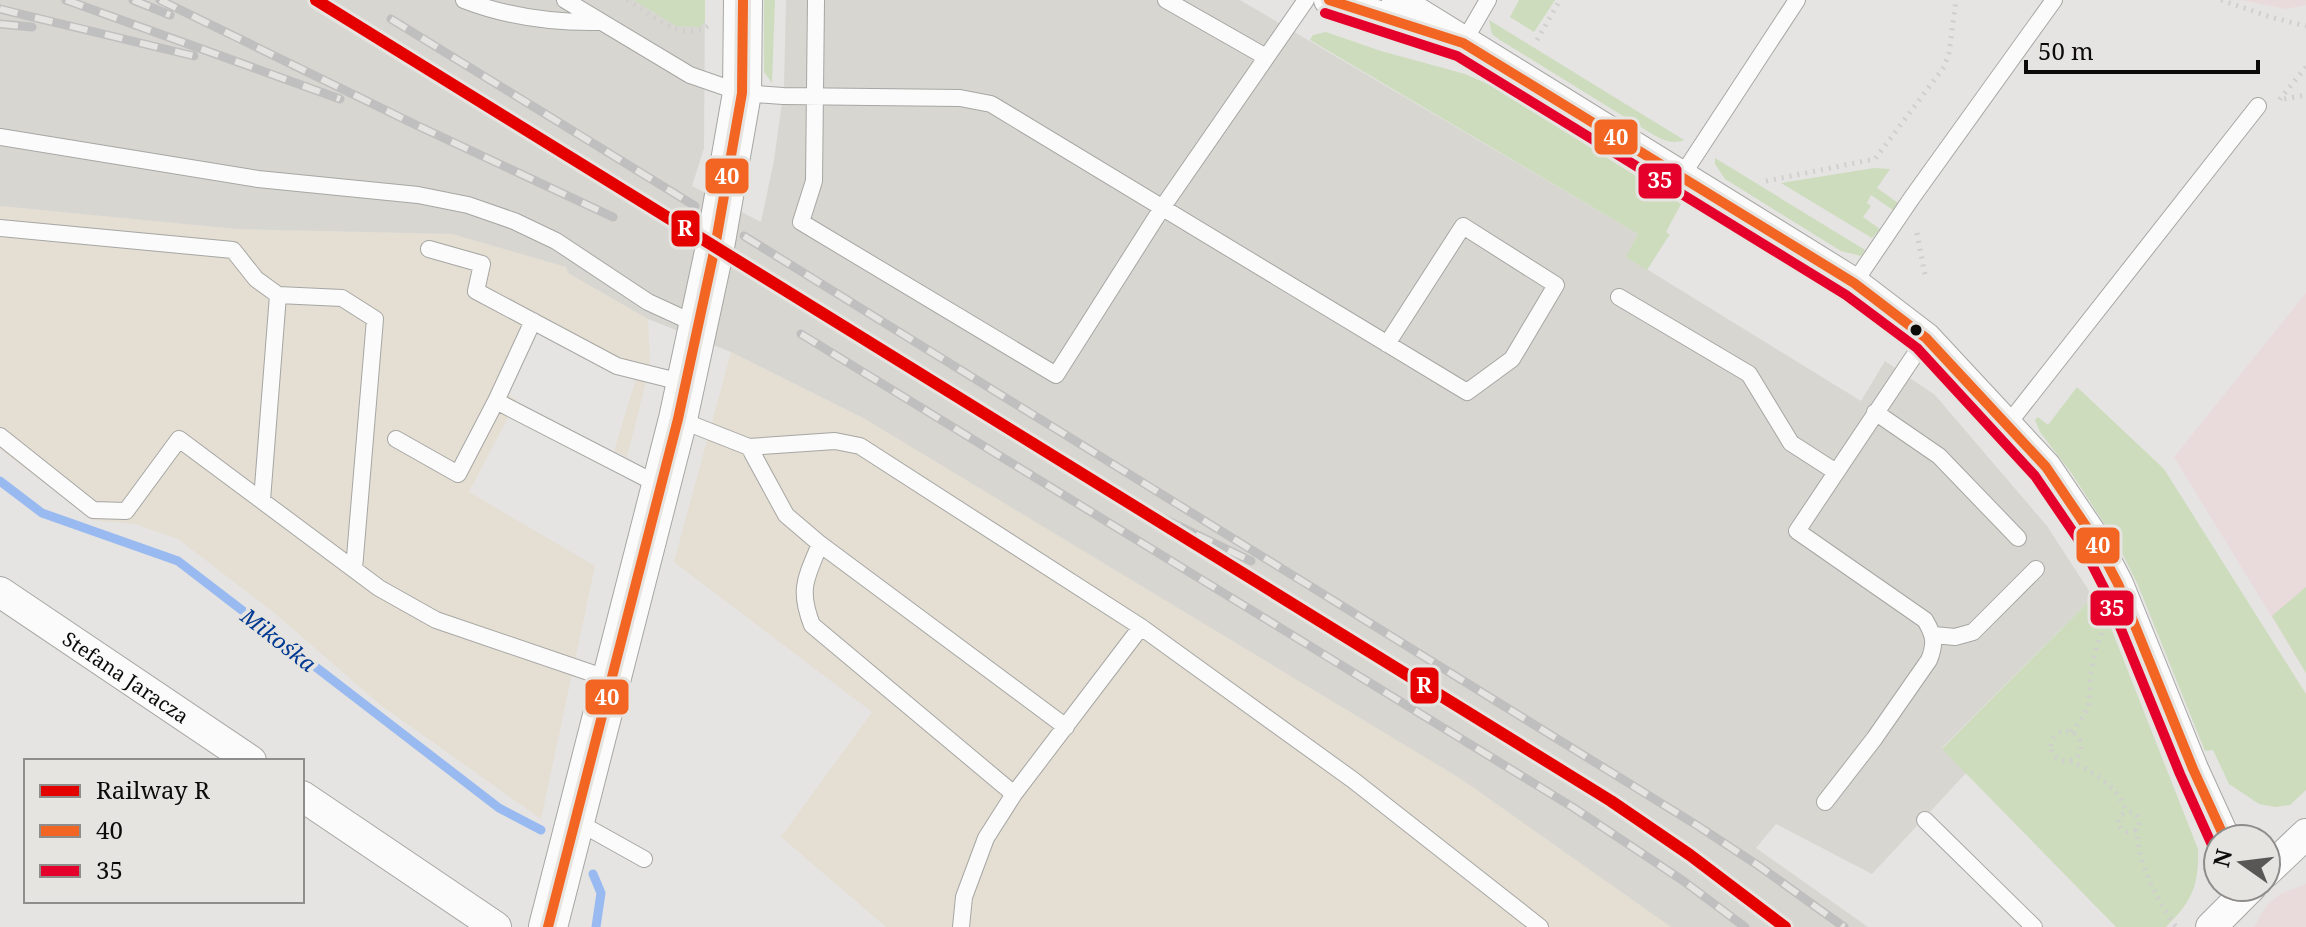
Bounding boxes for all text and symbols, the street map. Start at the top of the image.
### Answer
scale bar [2026,24,2258,74]
text: 50 m [2038,34,2094,67]
line badge: 40 [1593,118,1639,156]
text: 40 [1604,121,1628,151]
line badge: 40 [704,157,750,195]
text: 40 [715,160,739,190]
line badge: 35 [1637,162,1683,200]
text: 35 [1648,164,1672,194]
line badge: R [670,209,701,248]
text: R [677,212,693,242]
unlabelled marker [1908,322,1924,338]
line badge: 40 [2075,526,2121,565]
text: 40 [2086,529,2110,559]
line badge: 35 [2089,589,2135,627]
text: 35 [2100,592,2124,622]
water label: Mikośka [235,600,323,678]
street label: Stefana Jaracza [58,625,194,729]
line badge: R [1409,666,1440,705]
text: R [1416,669,1432,699]
line badge: 40 [584,678,630,716]
text: 40 [595,681,619,711]
legend [24,759,304,903]
text: Railway R [96,773,210,806]
text: 40 [96,813,123,846]
north arrow [2202,823,2282,903]
text: N [2205,846,2238,870]
text: 35 [96,853,123,886]

